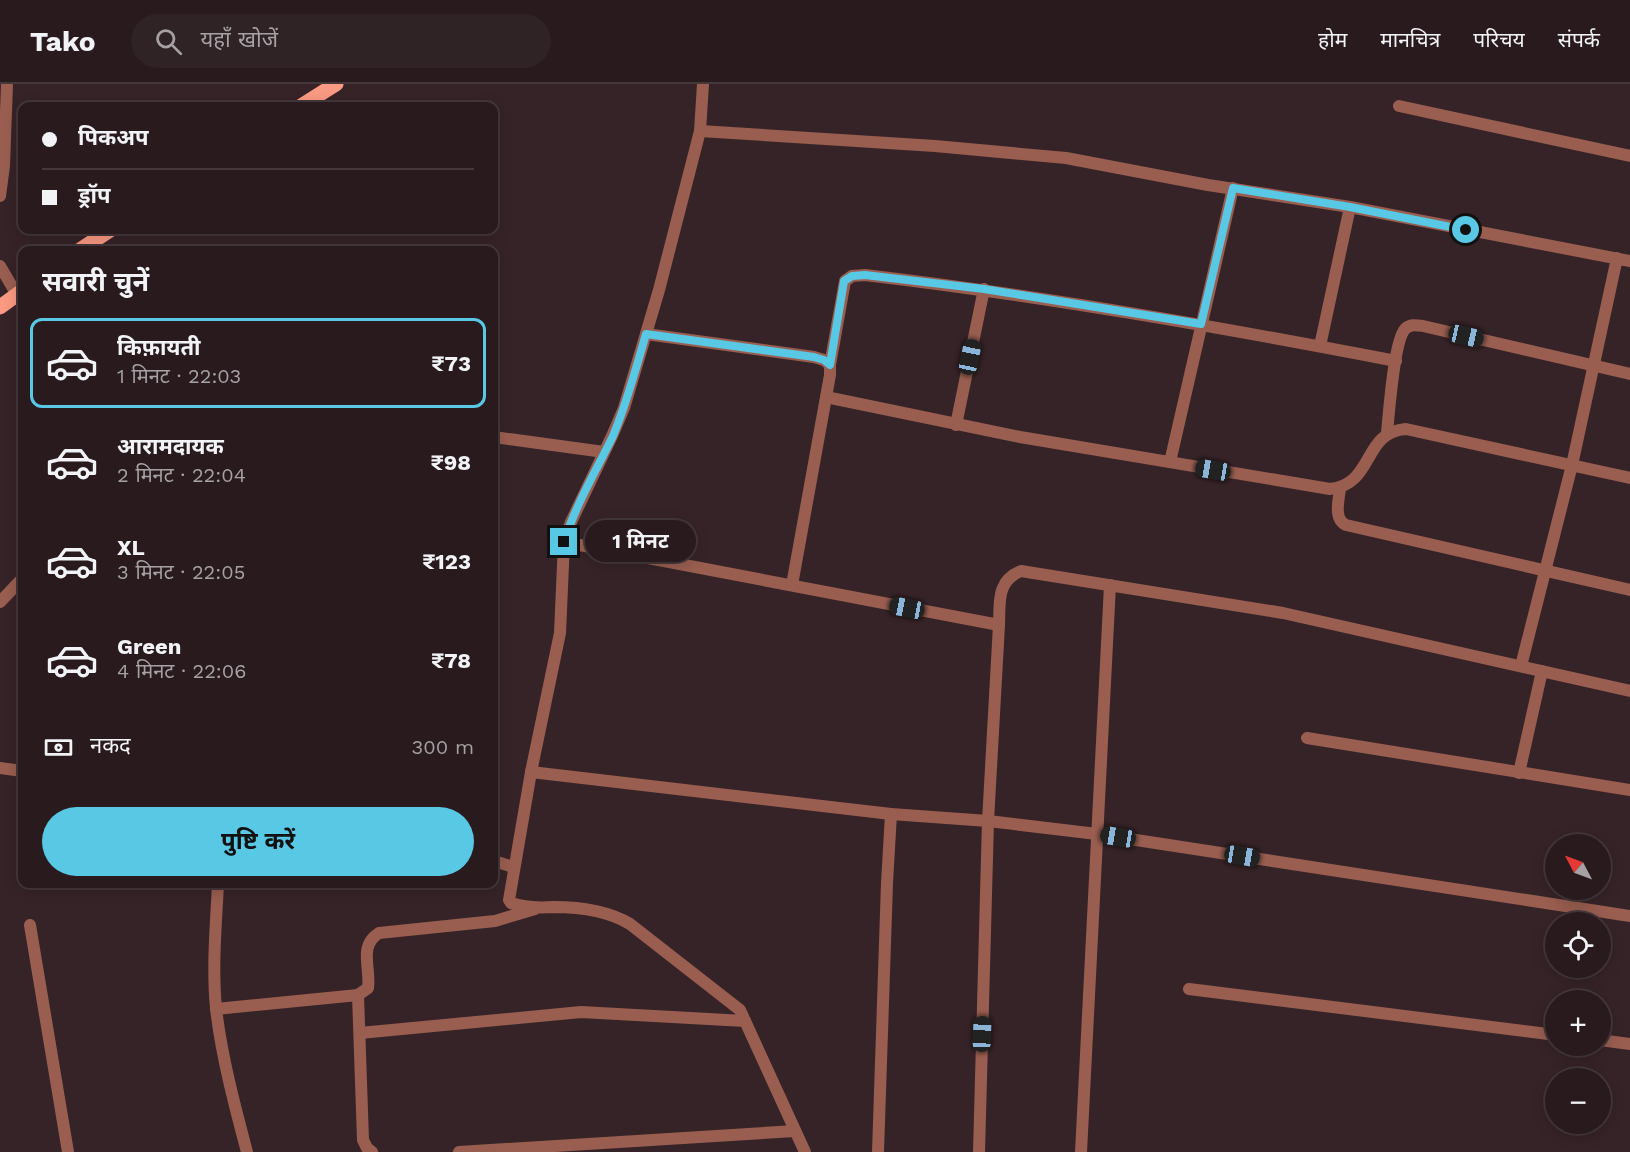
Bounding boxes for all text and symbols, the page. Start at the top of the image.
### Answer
search box [131,14,551,68]
text: Tako [30,25,95,58]
icon: search [152,25,185,58]
text: यहाँ खोजें [200,27,278,52]
text: होम [1318,27,1347,52]
text: मानचित्र [1380,27,1440,52]
text: परिचय [1473,27,1525,52]
text: संपर्क [1558,27,1600,52]
text: पिकअप [78,125,149,150]
text: ड्रॉप [78,183,111,208]
route start [1452,216,1479,243]
text: सवारी चुनें [42,266,149,298]
car [1446,323,1486,349]
text: किफ़ायती [117,335,201,360]
icon: car [45,336,99,390]
car [957,338,983,376]
text: ₹73 [431,351,471,376]
text: 1 मिनट · 22:03 [117,364,241,388]
text: आरामदायक [117,434,224,459]
icon: car [45,435,99,489]
text: ₹98 [430,450,471,475]
car [1194,458,1232,482]
text: 2 मिनट · 22:04 [117,463,246,487]
callout: 1 मिनट [585,521,696,563]
route end [550,528,577,555]
text: 1 मिनट [612,529,669,553]
icon: car [45,534,99,588]
text: XL [117,535,145,560]
text: ₹123 [422,549,471,574]
text: 3 मिनट · 22:05 [117,560,245,584]
car [888,596,926,620]
icon: car [45,633,99,687]
text: Green [117,634,181,659]
text: ₹78 [431,648,471,673]
text: 4 मिनट · 22:06 [117,659,246,683]
icon: cash [42,731,75,764]
text: नकद [90,733,131,758]
text: 300 m [412,735,474,759]
button: पुष्टि करें [42,807,474,876]
car [1099,825,1137,849]
north arrow [1545,834,1611,900]
map controls [1545,834,1611,1134]
car [1223,844,1261,868]
button: locate [1545,912,1611,978]
button: + [1545,990,1611,1056]
car [972,1016,992,1052]
button: − [1545,1068,1611,1134]

